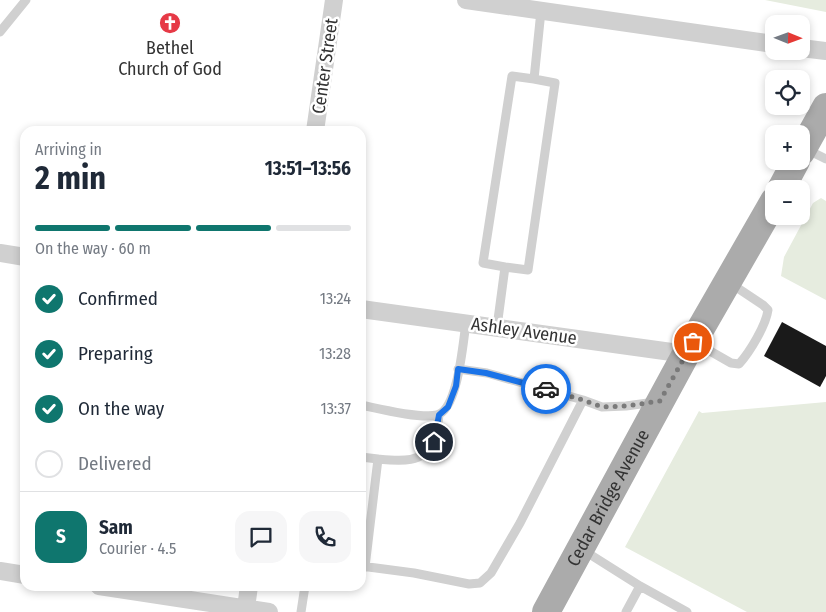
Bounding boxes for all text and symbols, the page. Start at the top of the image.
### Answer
church icon: Bethel Church of God [158,11,182,35]
north arrow [765,15,810,60]
map controls [765,15,810,225]
street label: Center Street [307,17,343,115]
place label: Bethel Church of God [118,37,222,80]
button: locate [765,70,810,115]
button: + [765,125,810,170]
text: Arriving in [35,140,102,159]
text: 13:51–13:56 [265,157,351,180]
text: 2 min [35,159,106,197]
button: − [765,180,810,225]
text: On the way · 60 m [35,239,151,258]
icon: check [35,285,63,313]
text: Confirmed [78,287,158,310]
text: 13:24 [320,289,351,308]
street label: Ashley Avenue [470,313,578,349]
pin [672,321,714,363]
icon: bag [679,328,707,356]
icon: check [35,340,63,368]
text: Preparing [78,342,153,365]
text: 13:28 [319,344,351,363]
courier [521,364,571,414]
icon: car [532,375,560,403]
icon: check [35,395,63,423]
text: On the way [78,397,164,420]
text: 13:37 [320,399,351,418]
pin [413,421,455,463]
street label: Cedar Bridge Avenue [562,425,654,570]
icon: home [420,428,448,456]
text: Delivered [78,452,152,475]
button: chat [235,511,287,563]
button: phone [299,511,351,563]
text: Sam [99,516,133,539]
text: S [56,525,66,548]
text: Courier · 4.5 [99,539,176,558]

